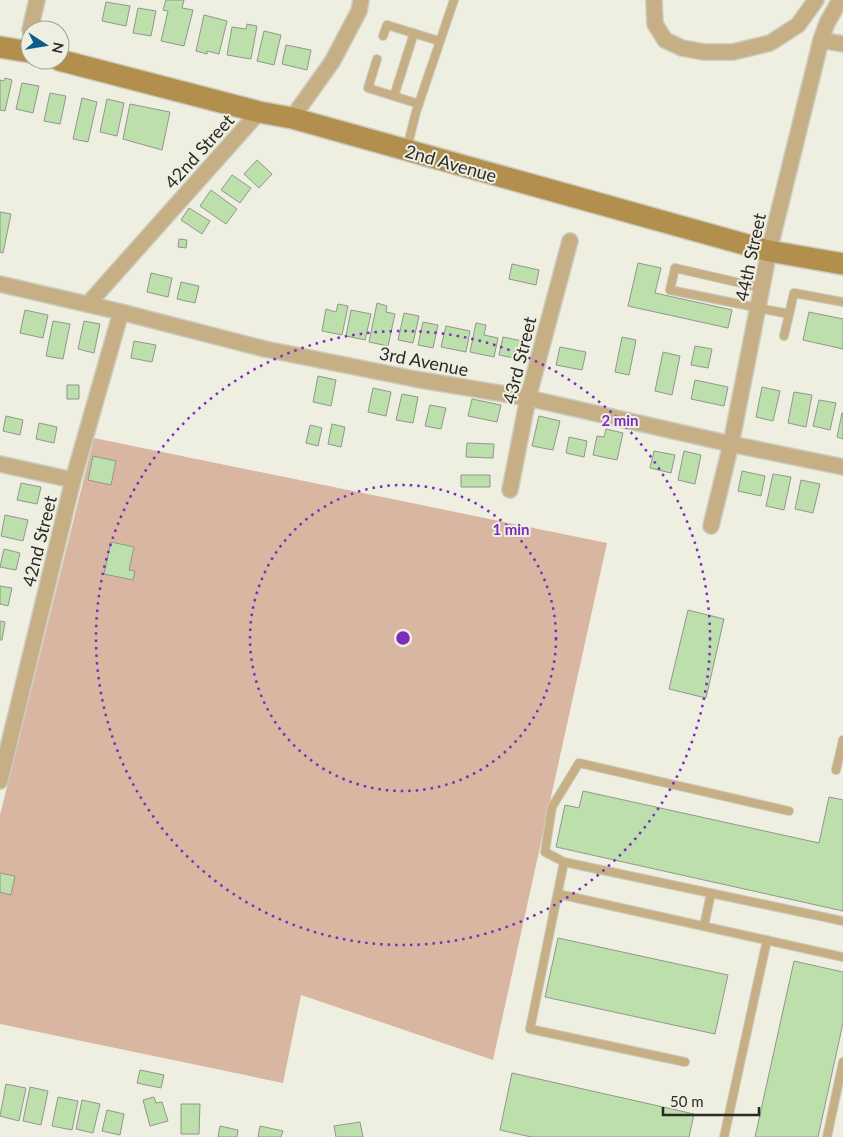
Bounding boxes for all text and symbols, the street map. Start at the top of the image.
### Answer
north arrow [20,20,70,70]
text: N [49,41,68,55]
street label: 42nd Street [160,109,239,193]
street label: 2nd Avenue [403,139,499,187]
street label: 44th Street [730,210,770,303]
street label: 43rd Street [498,314,541,406]
street label: 3rd Avenue [378,342,470,380]
text: 2 min [601,411,639,429]
street label: 42nd Street [17,493,61,589]
text: 1 min [492,520,530,538]
centre of rings [394,629,412,647]
scale bar [663,1084,759,1116]
text: 50 m [670,1092,704,1110]

